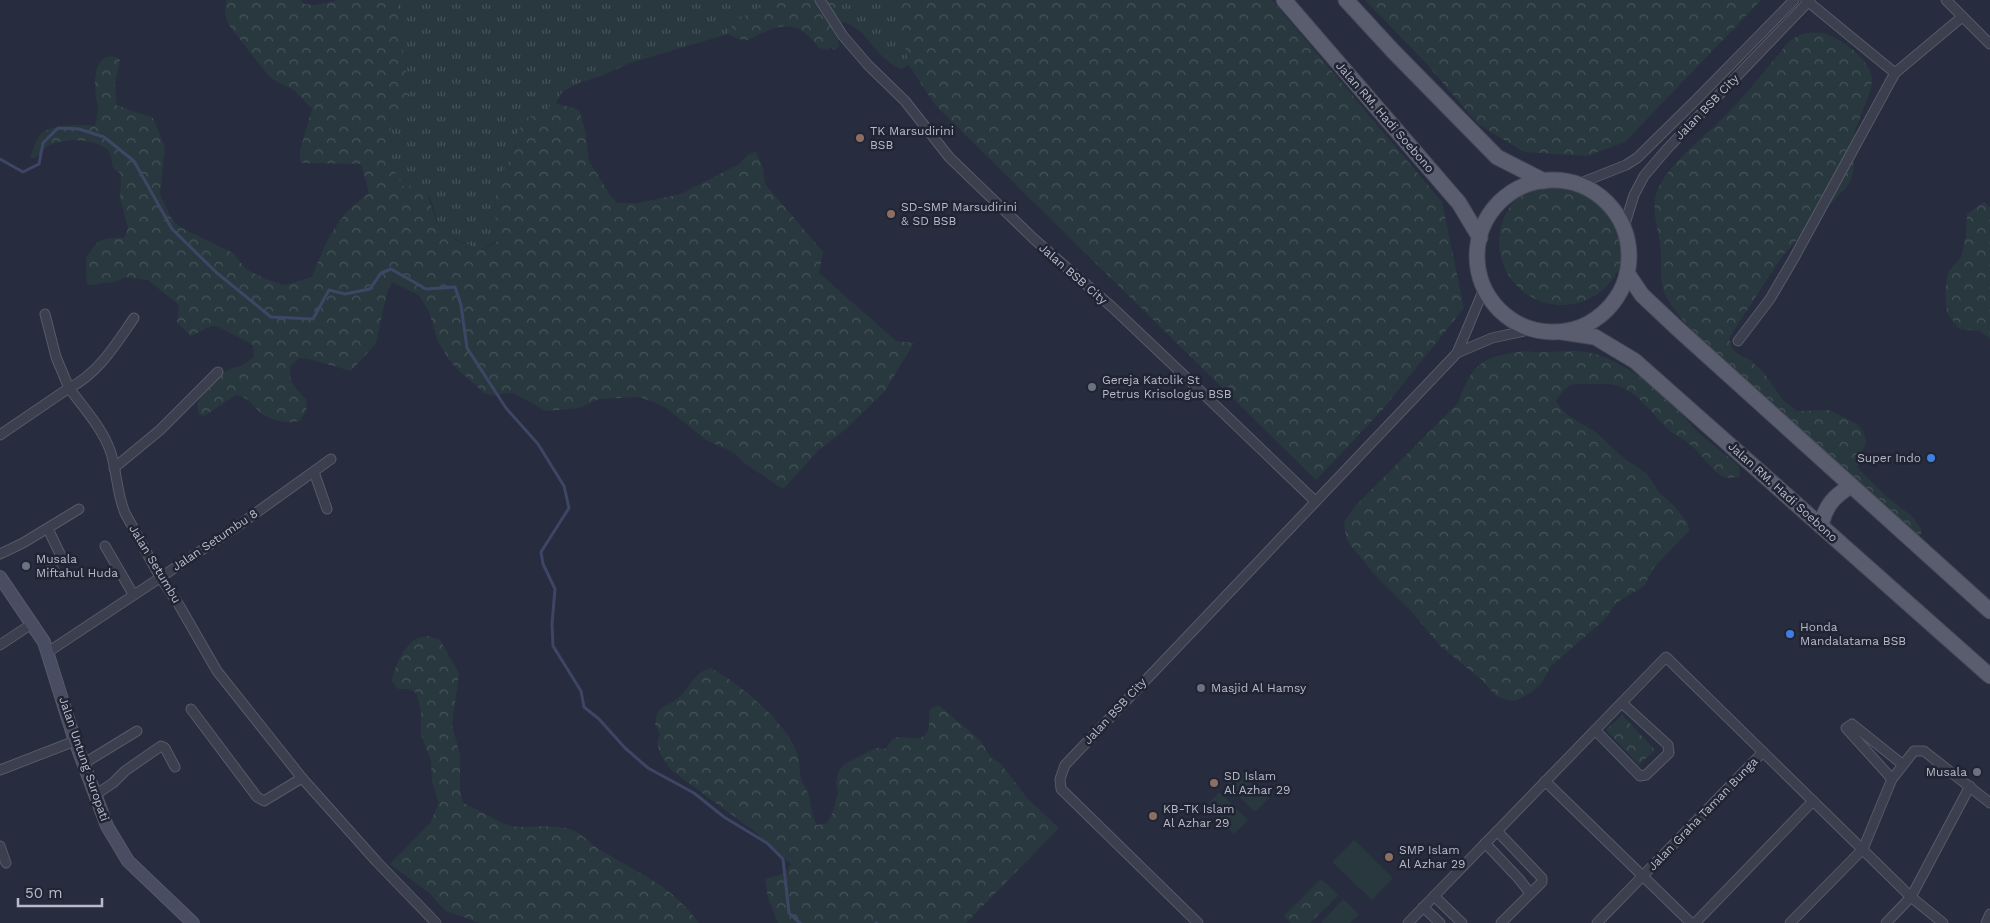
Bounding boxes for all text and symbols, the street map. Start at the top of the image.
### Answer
street label: Jalan RM. Hadi Soebono [1333,59,1437,175]
street label: Jalan BSB City [1672,71,1742,143]
place label: TK Marsudirini BSB [870,124,954,152]
marker: TK Marsudirini BSB [854,132,866,144]
place label: SD-SMP Marsudirini & SD BSB [901,200,1017,228]
marker: SD-SMP Marsudirini & SD BSB [885,208,897,220]
street label: Jalan BSB City [1036,241,1110,308]
place label: Gereja Katolik St Petrus Krisologus BSB [1102,373,1232,401]
marker: Gereja Katolik St Petrus Krisologus BSB [1086,381,1098,393]
street label: Jalan RM. Hadi Soebono [1725,439,1841,545]
place label: Super Indo [1857,451,1921,465]
marker: Super Indo [1925,452,1937,464]
street label: Jalan Setumbu 8 [170,506,260,574]
street label: Jalan Setumbu [126,522,184,606]
place label: Musala Miftahul Huda [36,552,118,580]
marker: Musala Miftahul Huda [20,560,32,572]
place label: Honda Mandalatama BSB [1800,620,1906,648]
marker: Honda Mandalatama BSB [1784,628,1796,640]
street label: Jalan BSB City [1081,674,1150,747]
place label: Masjid Al Hamsy [1211,681,1307,695]
marker: Masjid Al Hamsy [1195,682,1207,694]
street label: Jalan Untung Suropati [56,695,112,823]
street label: Jalan Graha Taman Bunga [1645,754,1761,873]
place label: Musala [1926,765,1967,779]
marker: Musala [1971,766,1983,778]
place label: SD Islam Al Azhar 29 [1224,769,1290,797]
marker: SD Islam Al Azhar 29 [1208,777,1220,789]
place label: KB-TK Islam Al Azhar 29 [1163,802,1234,830]
marker: KB-TK Islam Al Azhar 29 [1147,810,1159,822]
place label: SMP Islam Al Azhar 29 [1399,843,1465,871]
marker: SMP Islam Al Azhar 29 [1383,851,1395,863]
scale bar [18,876,101,908]
text: 50 m [25,884,62,902]

